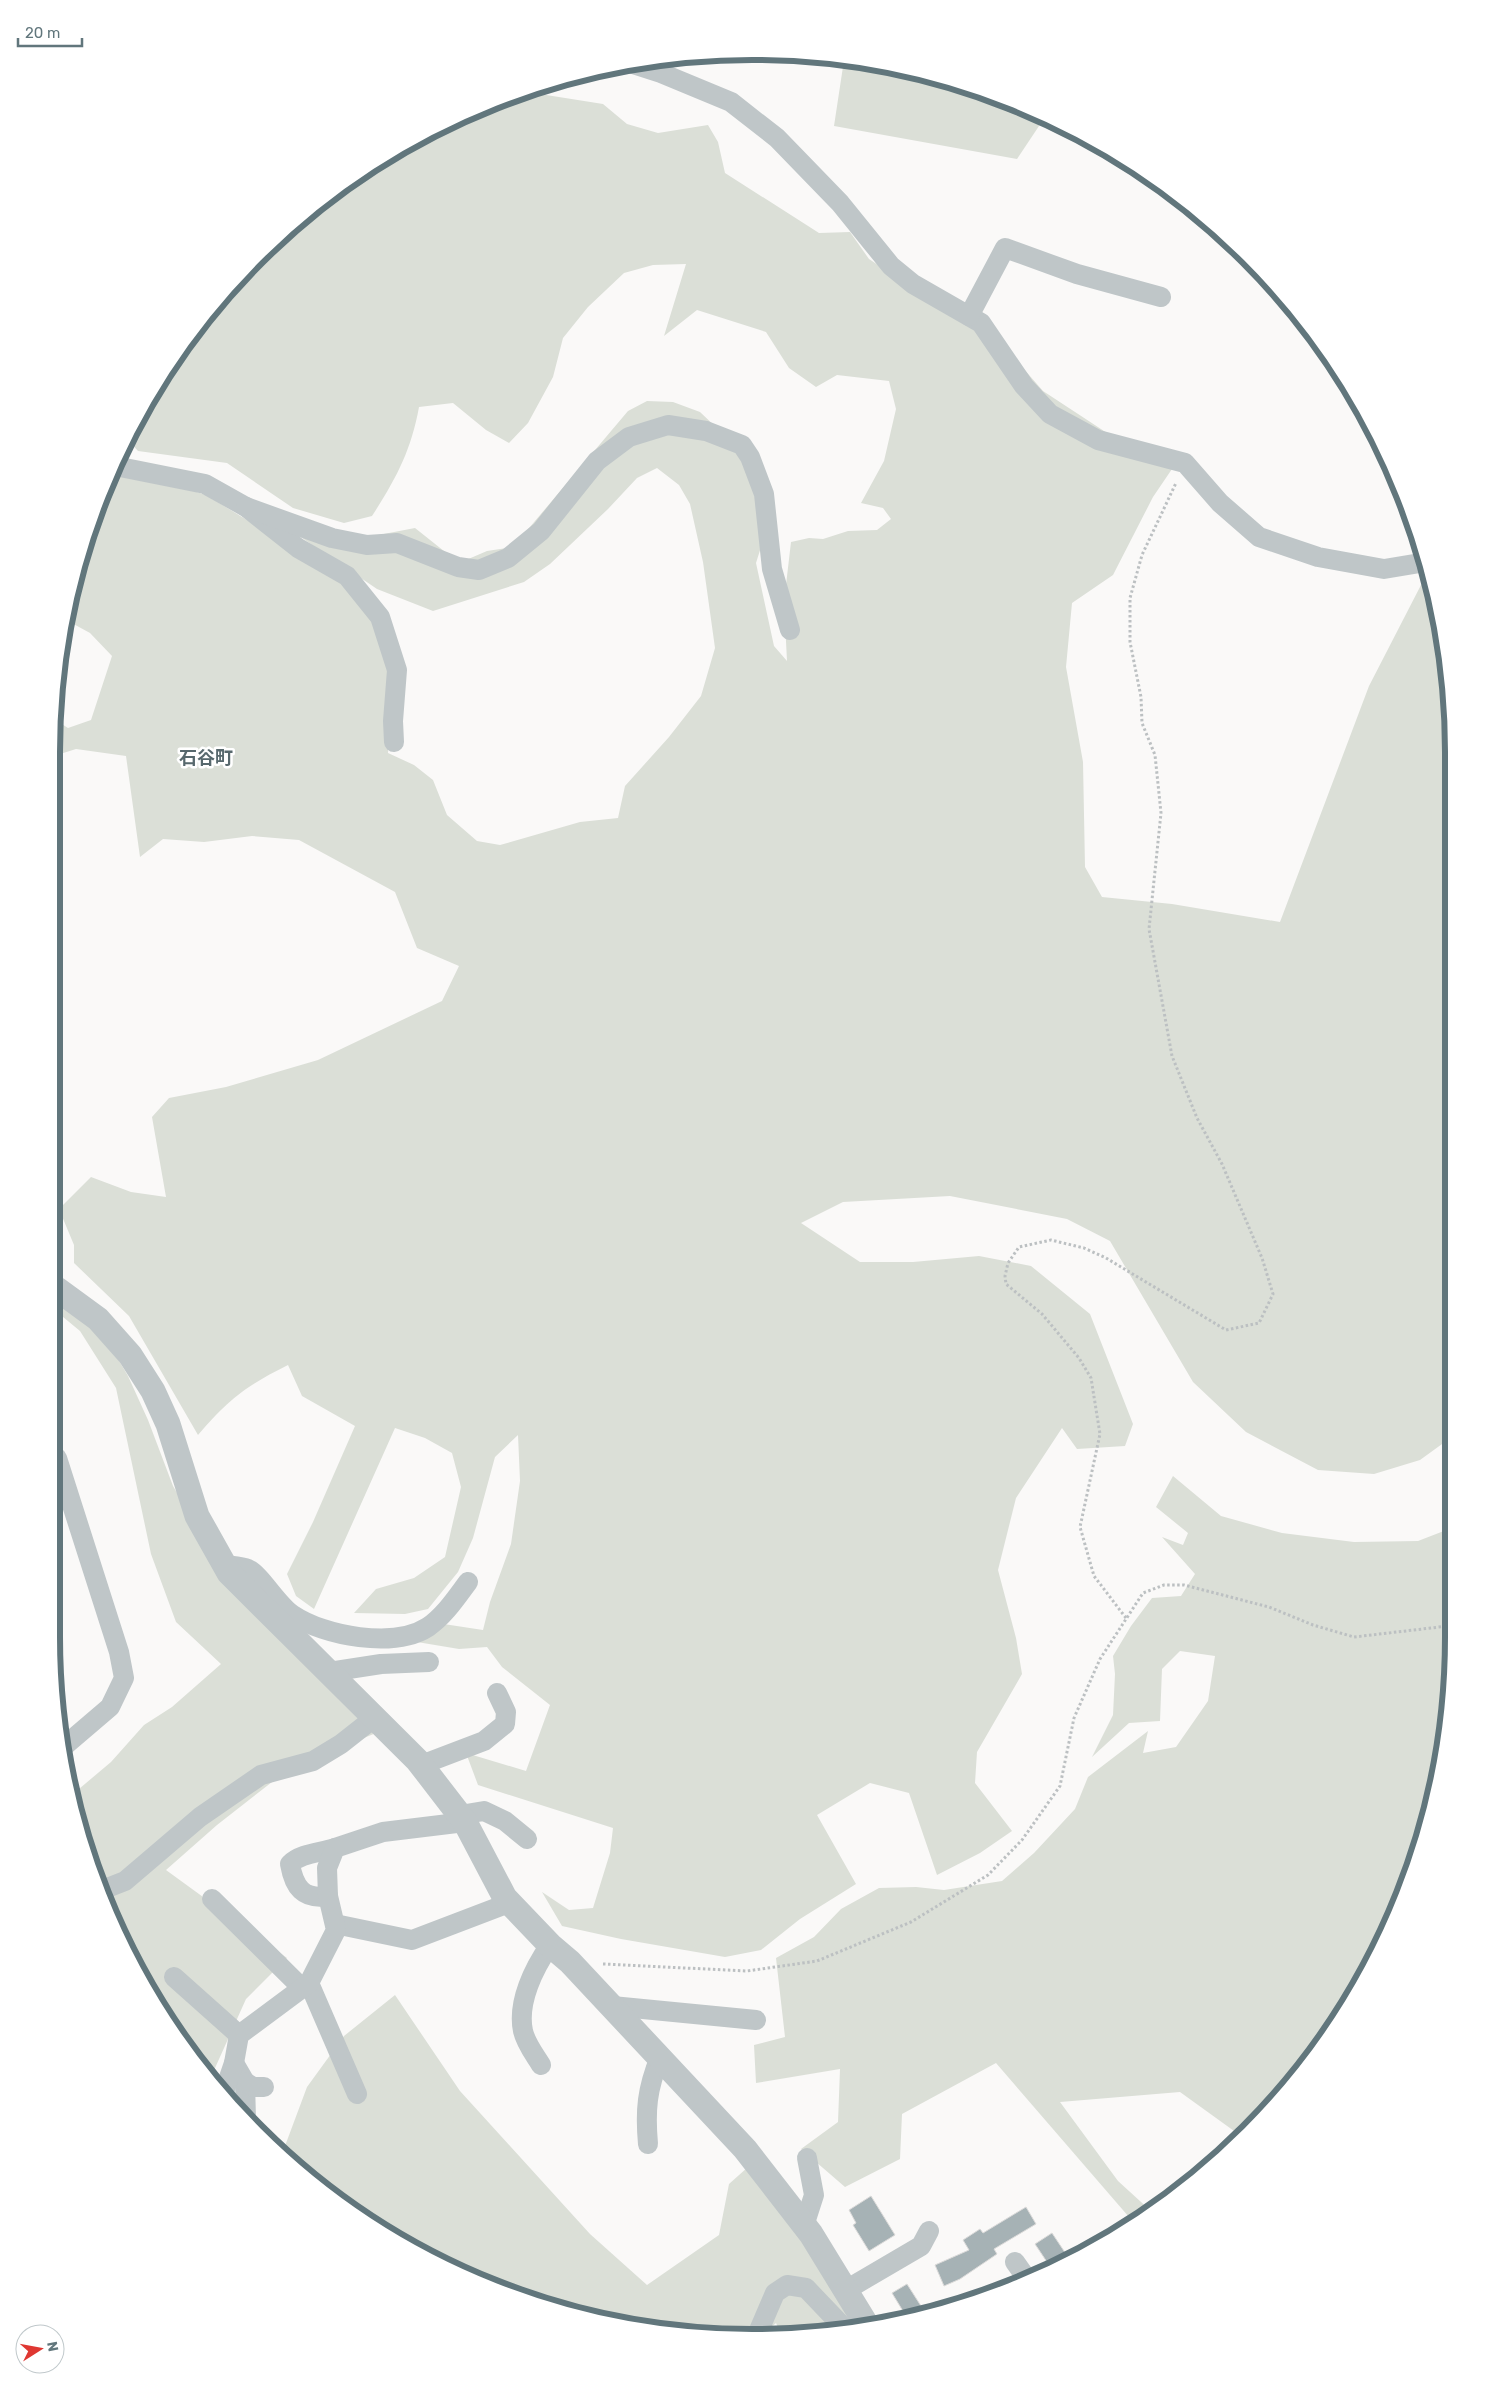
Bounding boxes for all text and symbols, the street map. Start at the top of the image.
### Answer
scale bar [18,15,81,47]
text: 20 m [25,24,60,42]
district label: 石谷町 [179,747,233,769]
north arrow [15,2324,65,2374]
text: N [43,2340,62,2353]

